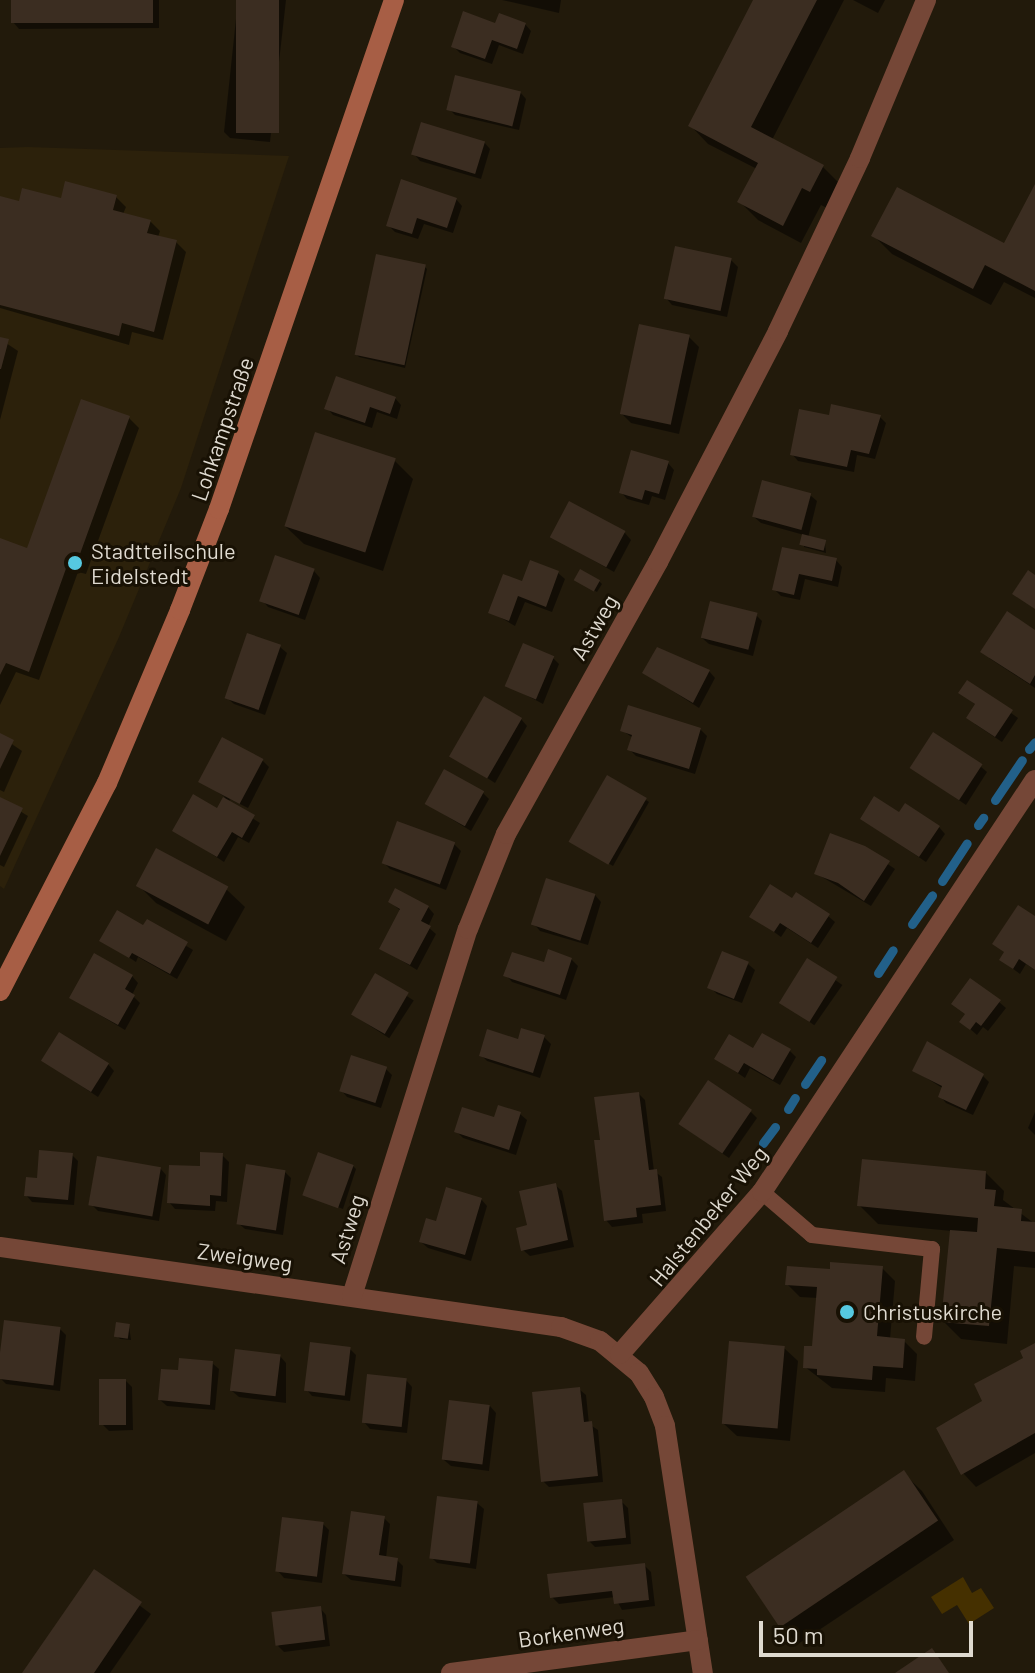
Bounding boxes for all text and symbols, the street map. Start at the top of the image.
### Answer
street label: Lohkampstraße [185,354,259,504]
place label: Stadtteilschule Eidelstedt [91,537,236,588]
marker: Stadtteilschule Eidelstedt [66,554,84,572]
street label: Astweg [565,590,623,664]
street label: Halstenbeker Weg [643,1141,773,1291]
street label: Astweg [324,1191,370,1267]
street label: Zweigweg [196,1237,294,1277]
place label: Christuskirche [863,1299,1002,1325]
marker: Christuskirche [838,1303,856,1321]
scale bar [763,1605,977,1655]
street label: Borkenweg [516,1611,626,1653]
text: 50 m [773,1620,824,1649]

